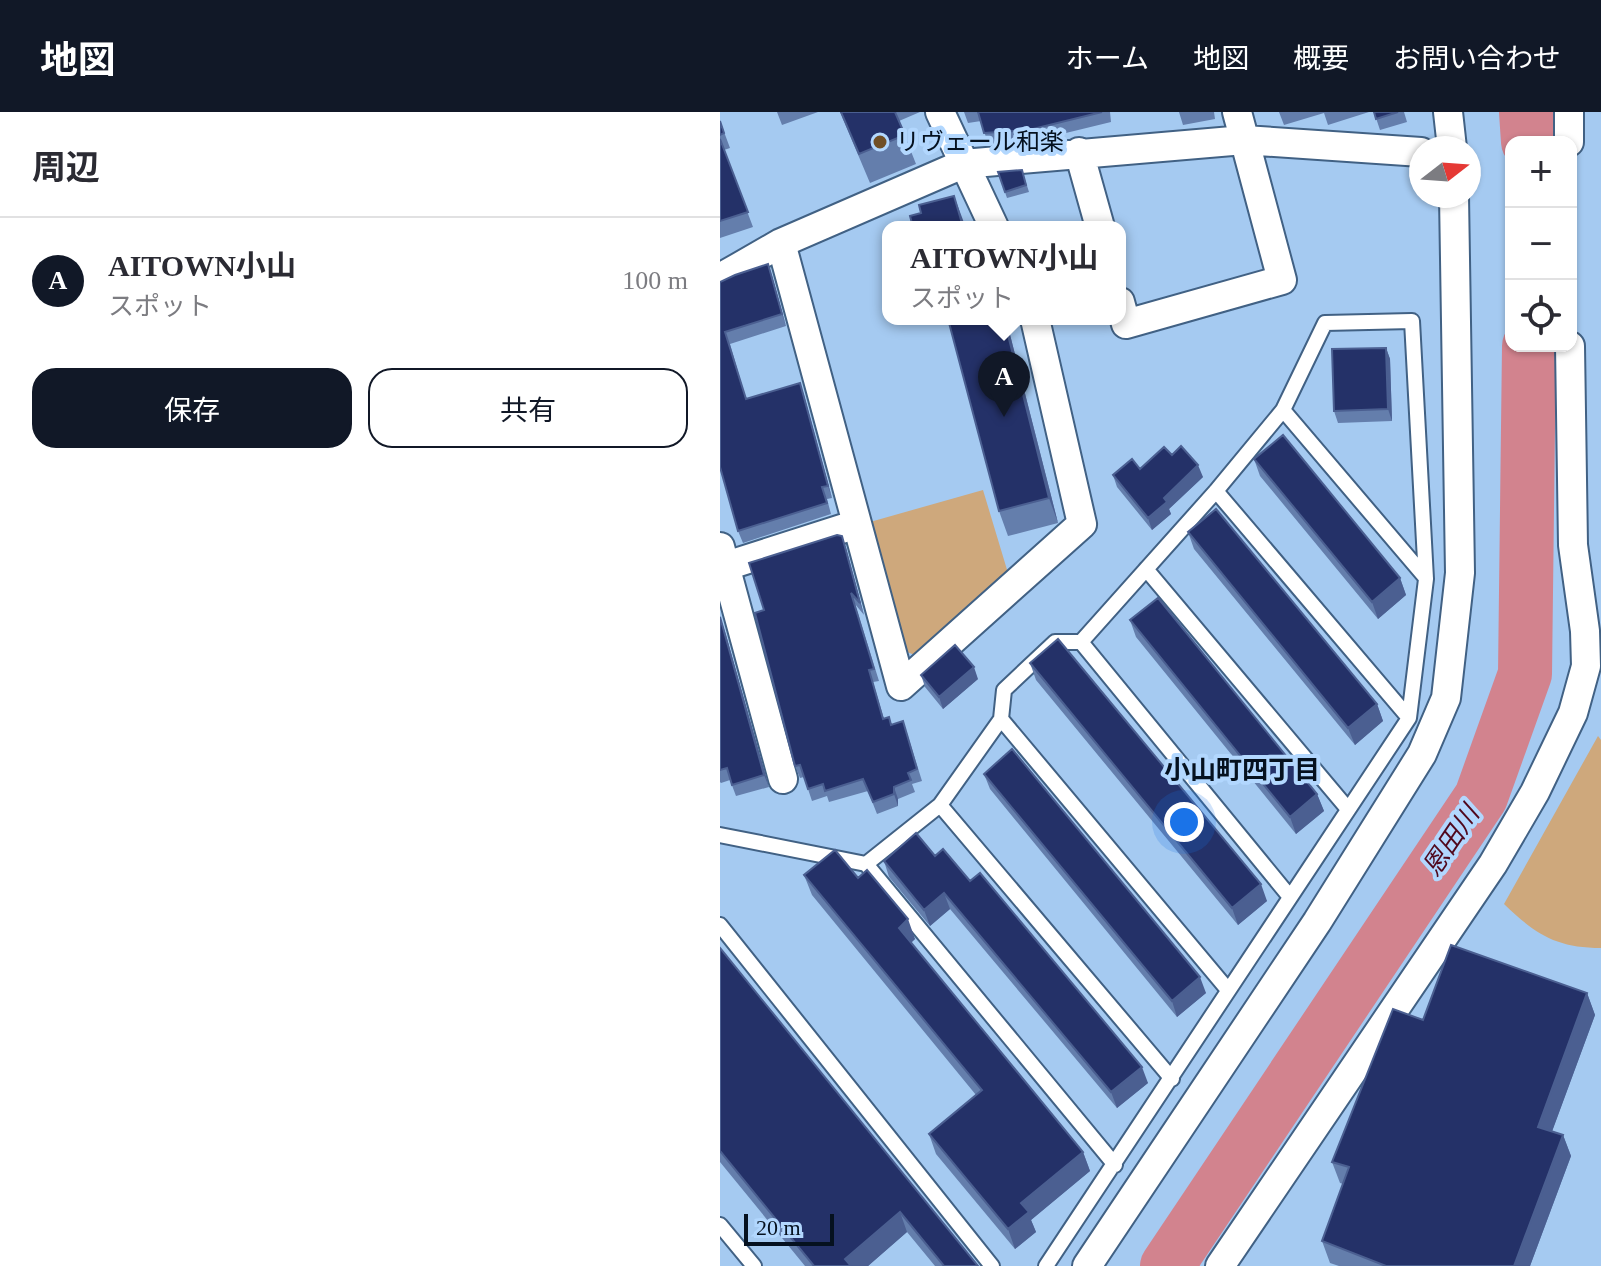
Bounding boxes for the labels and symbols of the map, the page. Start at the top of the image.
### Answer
place label: リヴェール和楽 [896,129,1064,155]
marker: リヴェール和楽 [871,133,889,151]
north arrow [1409,136,1481,208]
pin: A [978,351,1030,417]
district label: 小山町四丁目 [1164,756,1320,785]
water label: 恩田川 [1417,798,1487,881]
your location [1164,802,1204,842]
scale bar [744,1210,834,1246]

